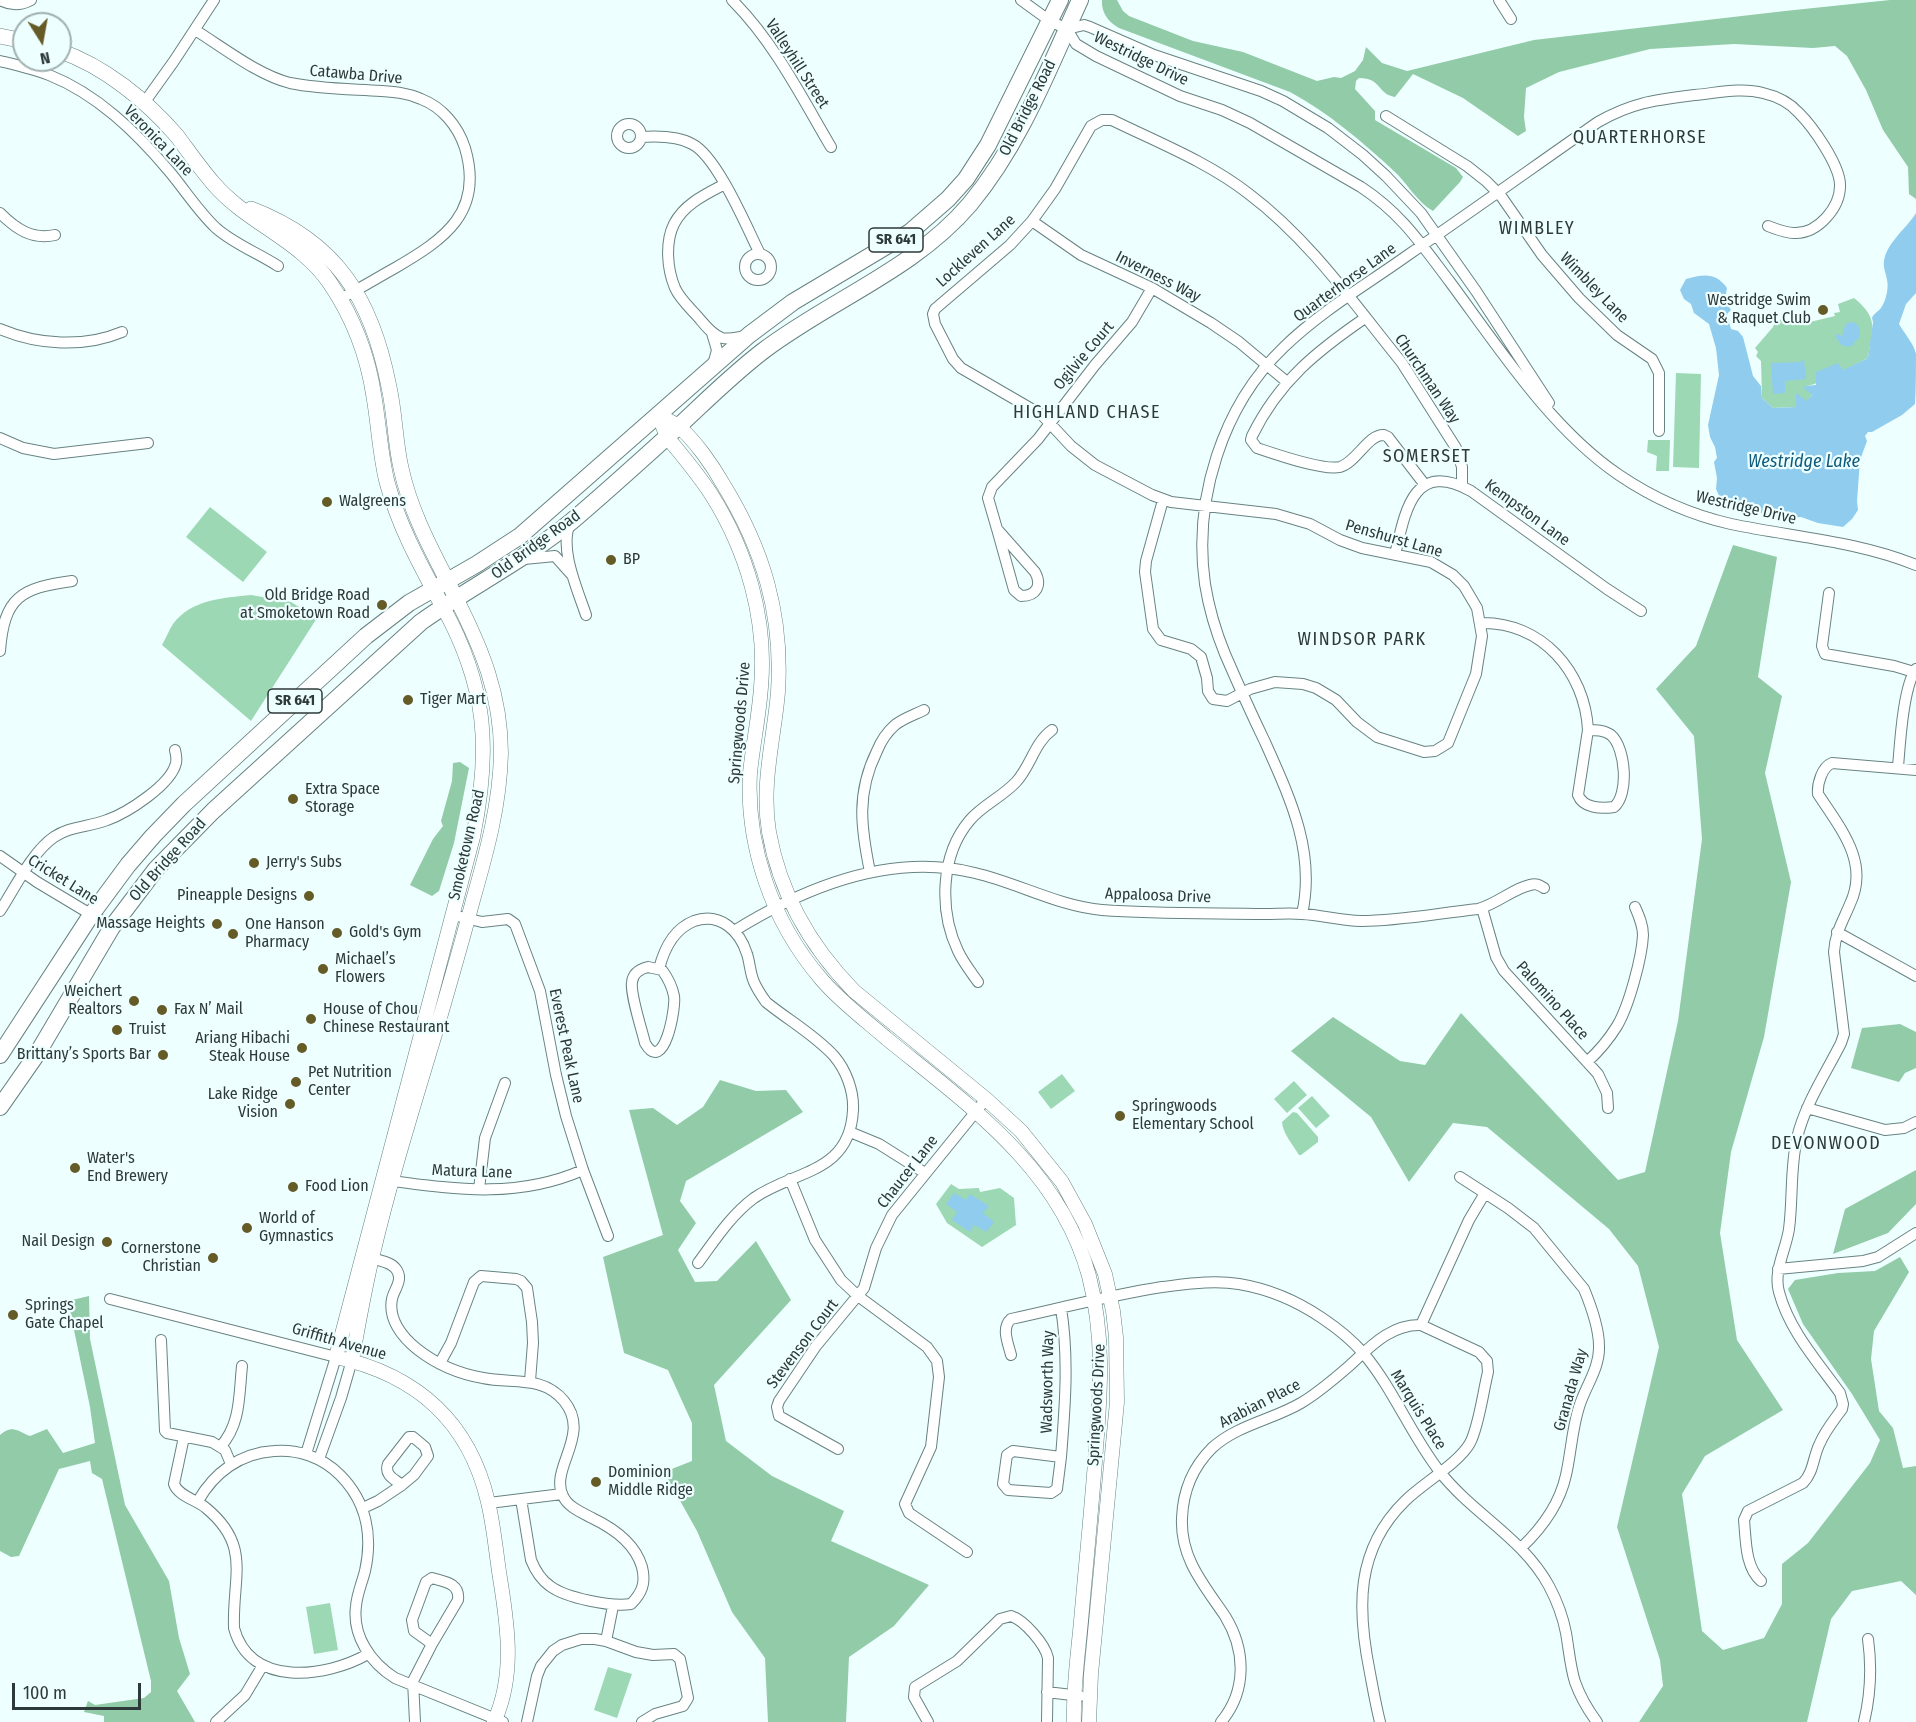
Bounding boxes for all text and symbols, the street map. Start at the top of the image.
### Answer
north arrow [12,12,72,72]
street label: Valleyhill Street [761,16,833,112]
street label: Westridge Drive [1091,28,1191,90]
text: N [39,48,52,68]
street label: Old Bridge Road [995,57,1061,159]
street label: Catawba Drive [309,61,403,89]
street label: Veronica Lane [119,102,197,180]
district label: QUARTERHORSE [1573,127,1707,149]
street label: Lockleven Lane [933,210,1019,292]
district label: WIMBLEY [1499,218,1575,240]
road number: SR 641 [869,228,923,252]
street label: Quarterhorse Lane [1290,239,1400,327]
street label: Inverness Way [1112,247,1204,307]
street label: Wimbley Lane [1556,249,1632,327]
place label: Westridge Swim & Raquet Club [1707,291,1811,329]
marker: Westridge Swim & Raquet Club [1816,303,1830,317]
street label: Ogilvie Court [1050,318,1118,394]
street label: Churchman Way [1390,331,1464,427]
district label: HIGHLAND CHASE [1013,402,1161,424]
district label: SOMERSET [1383,446,1471,468]
water label: Westridge Lake [1748,451,1860,473]
street label: Kempston Lane [1481,476,1573,550]
street label: Westridge Drive [1694,487,1798,529]
place label: Walgreens [339,492,406,512]
marker: Walgreens [320,495,334,509]
street label: Old Bridge Road [488,506,584,584]
street label: Penshurst Lane [1343,516,1445,562]
place label: BP [623,550,640,570]
marker: BP [604,553,618,567]
place label: Old Bridge Road at Smoketown Road [240,586,370,624]
marker: Old Bridge Road at Smoketown Road [375,598,389,612]
district label: WINDSOR PARK [1298,629,1426,651]
street label: Springwoods Drive [725,661,755,785]
road number: SR 641 [268,689,322,713]
place label: Tiger Mart [420,690,486,710]
marker: Tiger Mart [401,693,415,707]
place label: Extra Space Storage [305,780,380,818]
street label: Smoketown Road [445,788,489,902]
marker: Extra Space Storage [286,792,300,806]
street label: Old Bridge Road [126,814,210,906]
street label: Cricket Lane [24,851,102,909]
place label: Jerry's Subs [266,853,342,873]
marker: Jerry's Subs [247,856,261,870]
street label: Appaloosa Drive [1105,885,1211,907]
place label: Pineapple Designs [177,886,297,906]
marker: Pineapple Designs [302,889,316,903]
place label: Massage Heights [96,914,205,934]
place label: One Hanson Pharmacy [245,915,325,953]
marker: Massage Heights [210,917,224,931]
place label: Gold's Gym [349,923,422,943]
marker: Gold's Gym [330,926,344,940]
marker: One Hanson Pharmacy [226,927,240,941]
place label: Michael’s Flowers [335,950,395,988]
street label: Palomino Place [1512,958,1592,1044]
marker: Michael’s Flowers [316,962,330,976]
place label: Weichert Realtors [64,982,122,1020]
street label: Everest Peak Lane [544,987,588,1105]
marker: Weichert Realtors [127,994,141,1008]
place label: Fax N’ Mail [174,1000,243,1020]
place label: House of Chou Chinese Restaurant [323,1000,449,1038]
marker: Fax N’ Mail [155,1003,169,1017]
marker: House of Chou Chinese Restaurant [304,1012,318,1026]
place label: Truist [129,1020,166,1040]
marker: Truist [110,1023,124,1037]
place label: Ariang Hibachi Steak House [195,1029,290,1067]
marker: Ariang Hibachi Steak House [295,1041,309,1055]
place label: Brittany’s Sports Bar [17,1045,151,1065]
marker: Brittany’s Sports Bar [156,1048,170,1062]
place label: Pet Nutrition Center [308,1063,392,1101]
marker: Pet Nutrition Center [289,1075,303,1089]
place label: Lake Ridge Vision [208,1085,278,1123]
marker: Lake Ridge Vision [283,1097,297,1111]
place label: Springwoods Elementary School [1132,1097,1254,1135]
marker: Springwoods Elementary School [1113,1109,1127,1123]
street label: Chaucer Lane [873,1132,943,1212]
district label: DEVONWOOD [1771,1133,1881,1155]
place label: Water's End Brewery [87,1149,168,1187]
marker: Water's End Brewery [68,1161,82,1175]
street label: Matura Lane [431,1161,513,1183]
place label: Food Lion [305,1177,369,1197]
marker: Food Lion [286,1180,300,1194]
place label: World of Gymnastics [259,1209,334,1247]
marker: World of Gymnastics [240,1221,254,1235]
place label: Nail Design [21,1232,95,1252]
marker: Nail Design [100,1235,114,1249]
place label: Cornerstone Christian [121,1239,201,1277]
marker: Cornerstone Christian [206,1251,220,1265]
street label: Stevenson Court [763,1295,843,1393]
place label: Springs Gate Chapel [25,1296,104,1334]
marker: Springs Gate Chapel [6,1308,20,1322]
street label: Griffith Avenue [289,1319,389,1365]
street label: Wadsworth Way [1038,1330,1058,1434]
street label: Springwoods Drive [1084,1343,1110,1467]
street label: Granada Way [1550,1347,1592,1433]
street label: Marquis Place [1386,1367,1450,1453]
street label: Arabian Place [1216,1375,1304,1433]
place label: Dominion Middle Ridge [608,1463,693,1501]
marker: Dominion Middle Ridge [589,1475,603,1489]
scale bar [15,1671,144,1709]
text: 100 m [23,1682,67,1704]

